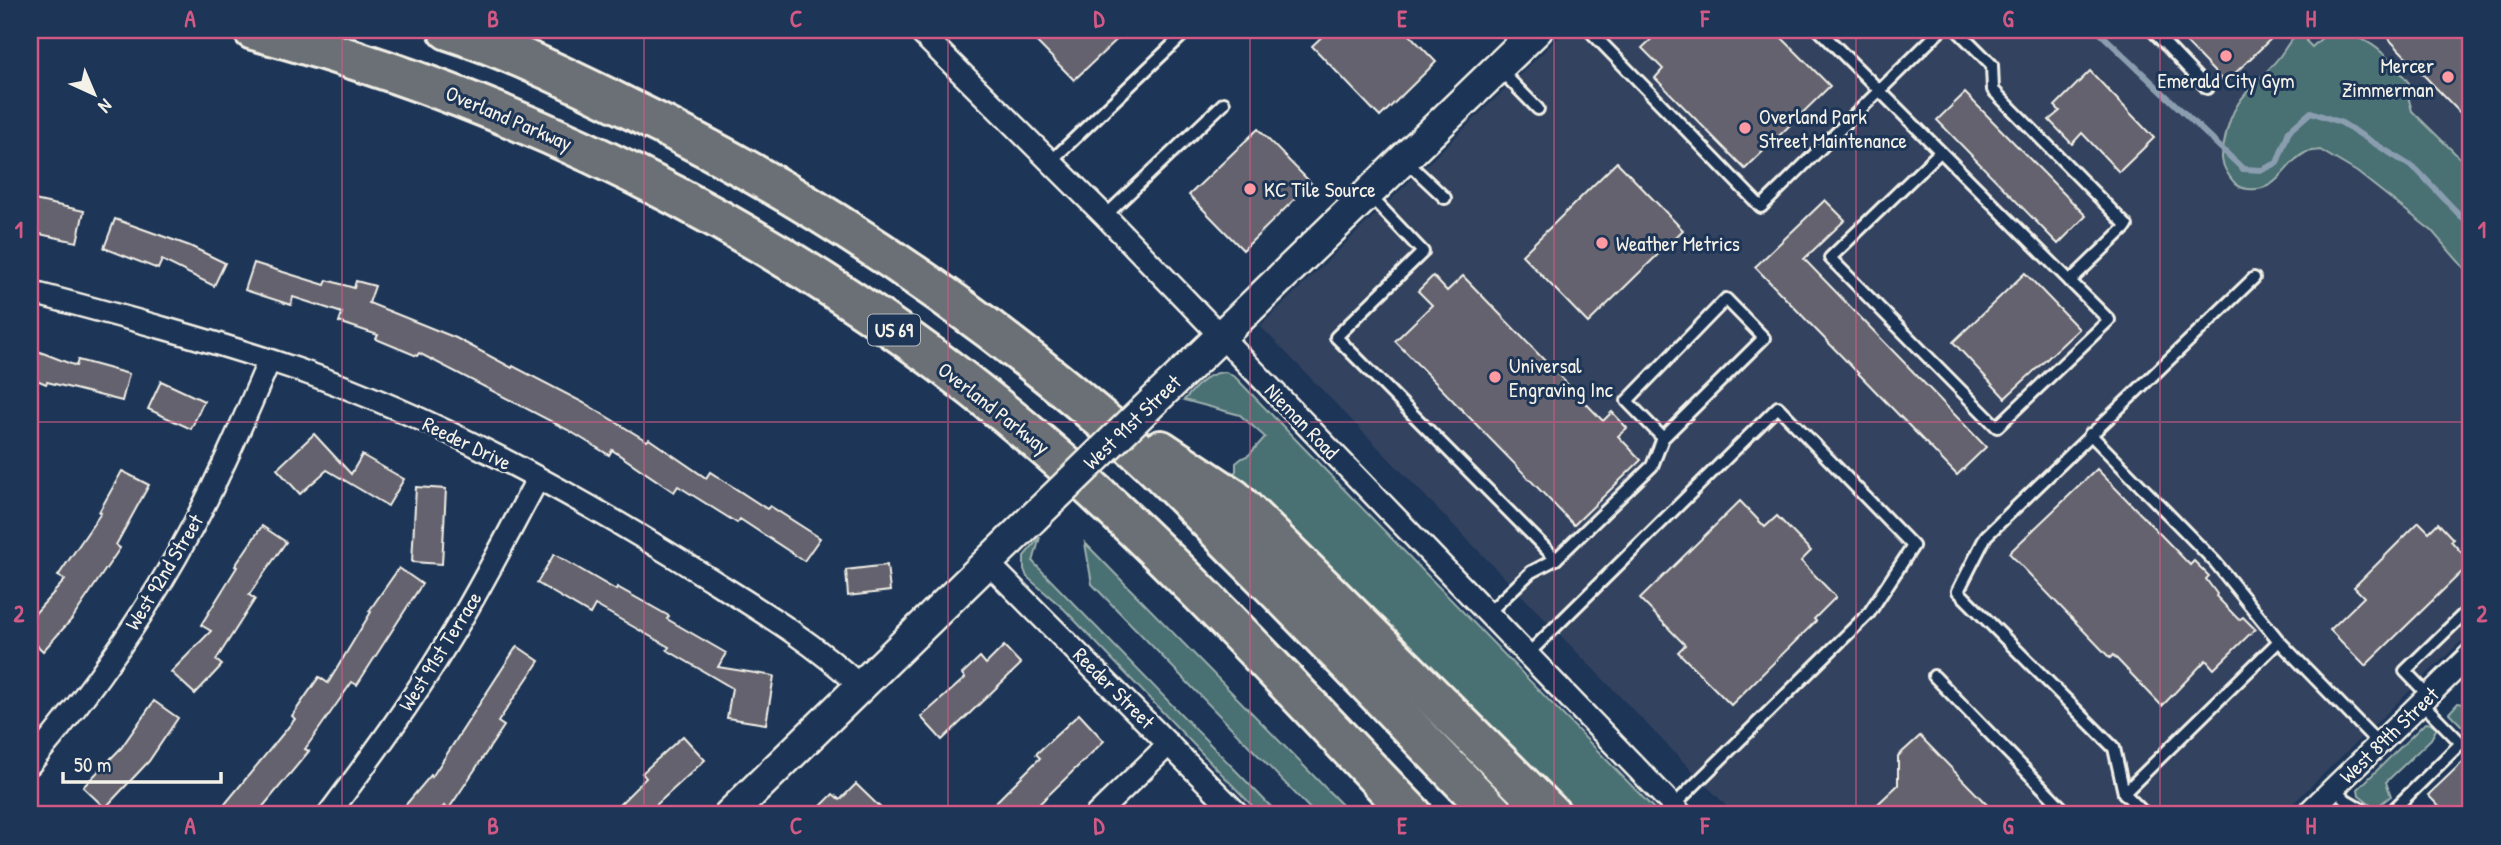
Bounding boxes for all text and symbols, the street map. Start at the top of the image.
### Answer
text: A [184,3,196,34]
text: B [487,3,499,34]
text: C [790,3,802,34]
text: D [1094,3,1106,34]
text: E [1397,3,1408,34]
text: F [1700,3,1711,34]
text: G [2002,3,2014,34]
text: H [2306,3,2317,34]
marker: Emerald City Gym [2218,48,2234,64]
place label: Mercer Zimmerman [2342,51,2434,104]
north arrow [60,60,130,130]
place label: Emerald City Gym [2157,66,2295,95]
marker: Mercer Zimmerman [2440,69,2456,85]
street label: Overland Parkway [441,78,577,158]
text: N [93,93,118,119]
place label: Overland Park Street Maintenance [1759,102,1907,155]
marker: Overland Park Street Maintenance [1737,120,1753,136]
place label: KC Tile Source [1264,175,1376,204]
marker: KC Tile Source [1242,181,1258,197]
text: 1 [15,214,23,245]
text: 1 [2478,214,2486,245]
place label: Weather Metrics [1616,229,1740,258]
marker: Weather Metrics [1594,235,1610,251]
road number: US 69 [868,314,920,346]
place label: Universal Engraving Inc [1509,351,1614,404]
street label: Overland Parkway [932,355,1056,461]
street label: West 91st Street [1077,367,1188,476]
marker: Universal Engraving Inc [1487,369,1503,385]
street label: Nieman Road [1258,377,1346,465]
street label: Reeder Drive [418,409,516,477]
street label: West 92nd Street [118,508,210,635]
street label: West 91st Terrace [392,586,488,716]
text: 2 [14,598,25,629]
text: 2 [2477,598,2488,629]
street label: Reeder Street [1067,641,1162,736]
street label: West 89th Street [2333,680,2446,790]
scale bar [63,740,220,784]
text: 50 m [74,750,111,779]
text: A [184,810,196,841]
text: B [487,810,499,841]
text: C [790,810,802,841]
text: D [1094,810,1106,841]
text: E [1397,810,1408,841]
text: F [1700,810,1711,841]
text: G [2002,810,2014,841]
text: H [2306,810,2317,841]

